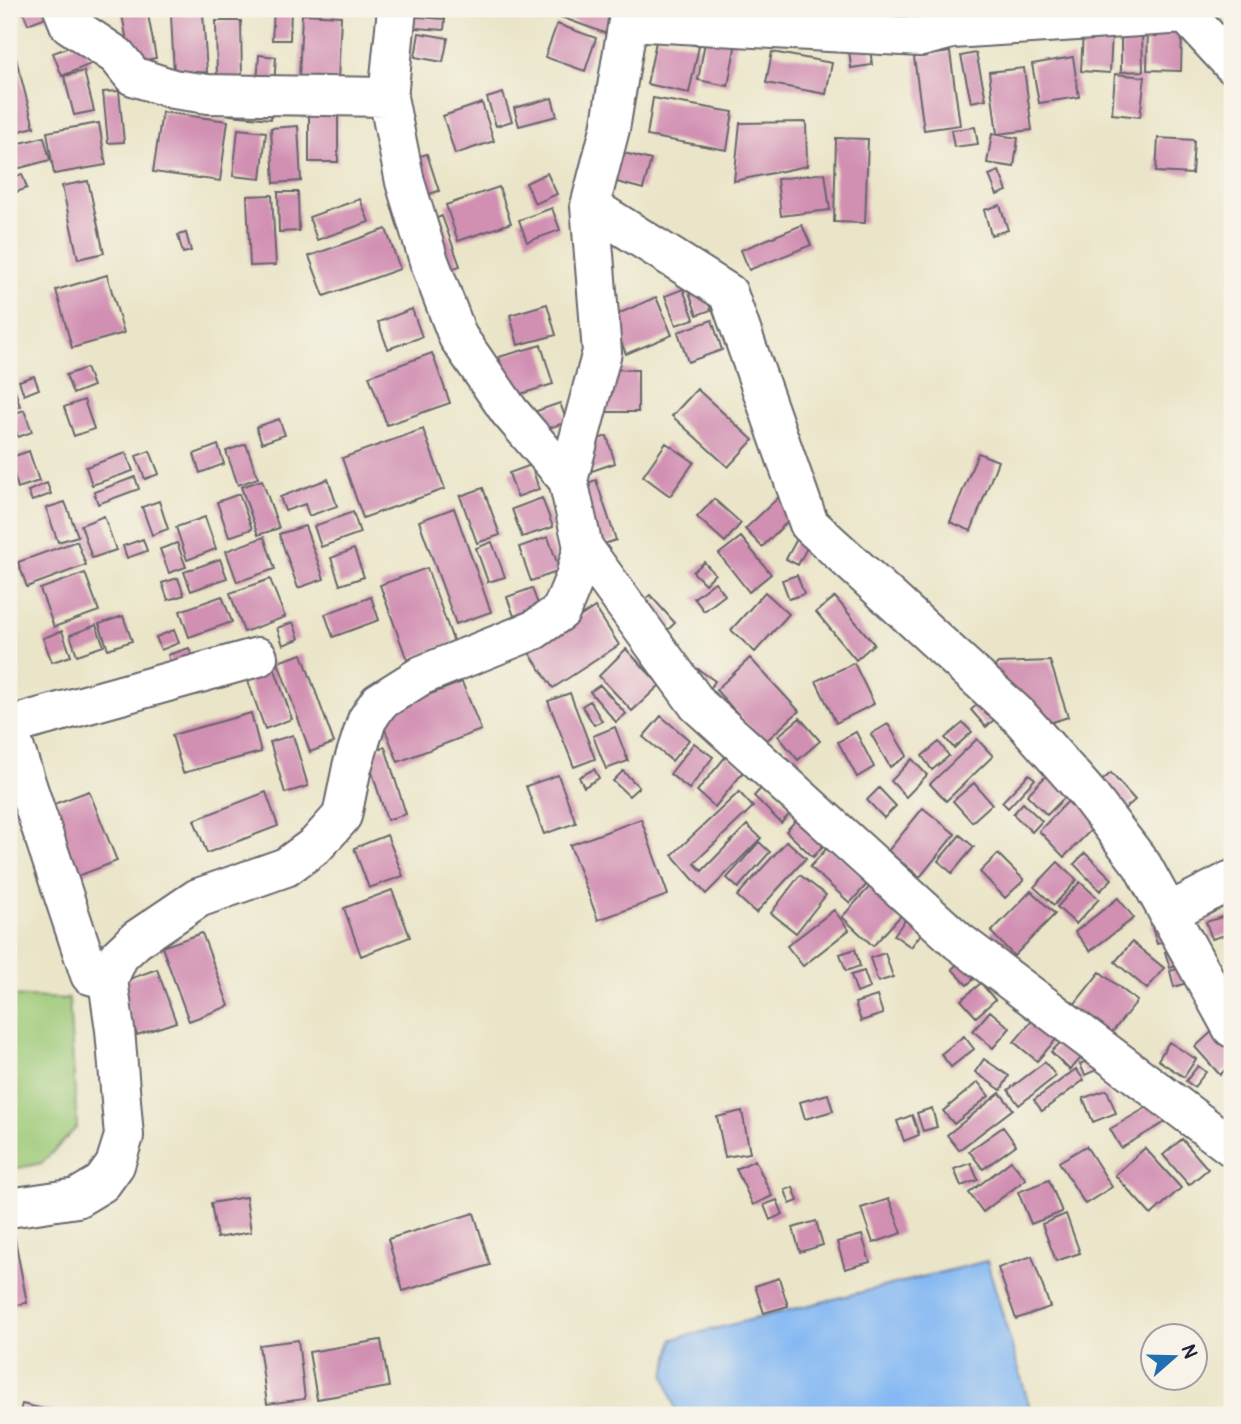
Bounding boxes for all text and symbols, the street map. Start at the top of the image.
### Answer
north arrow [1140,1322,1210,1392]
text: N [1176,1341,1203,1362]

